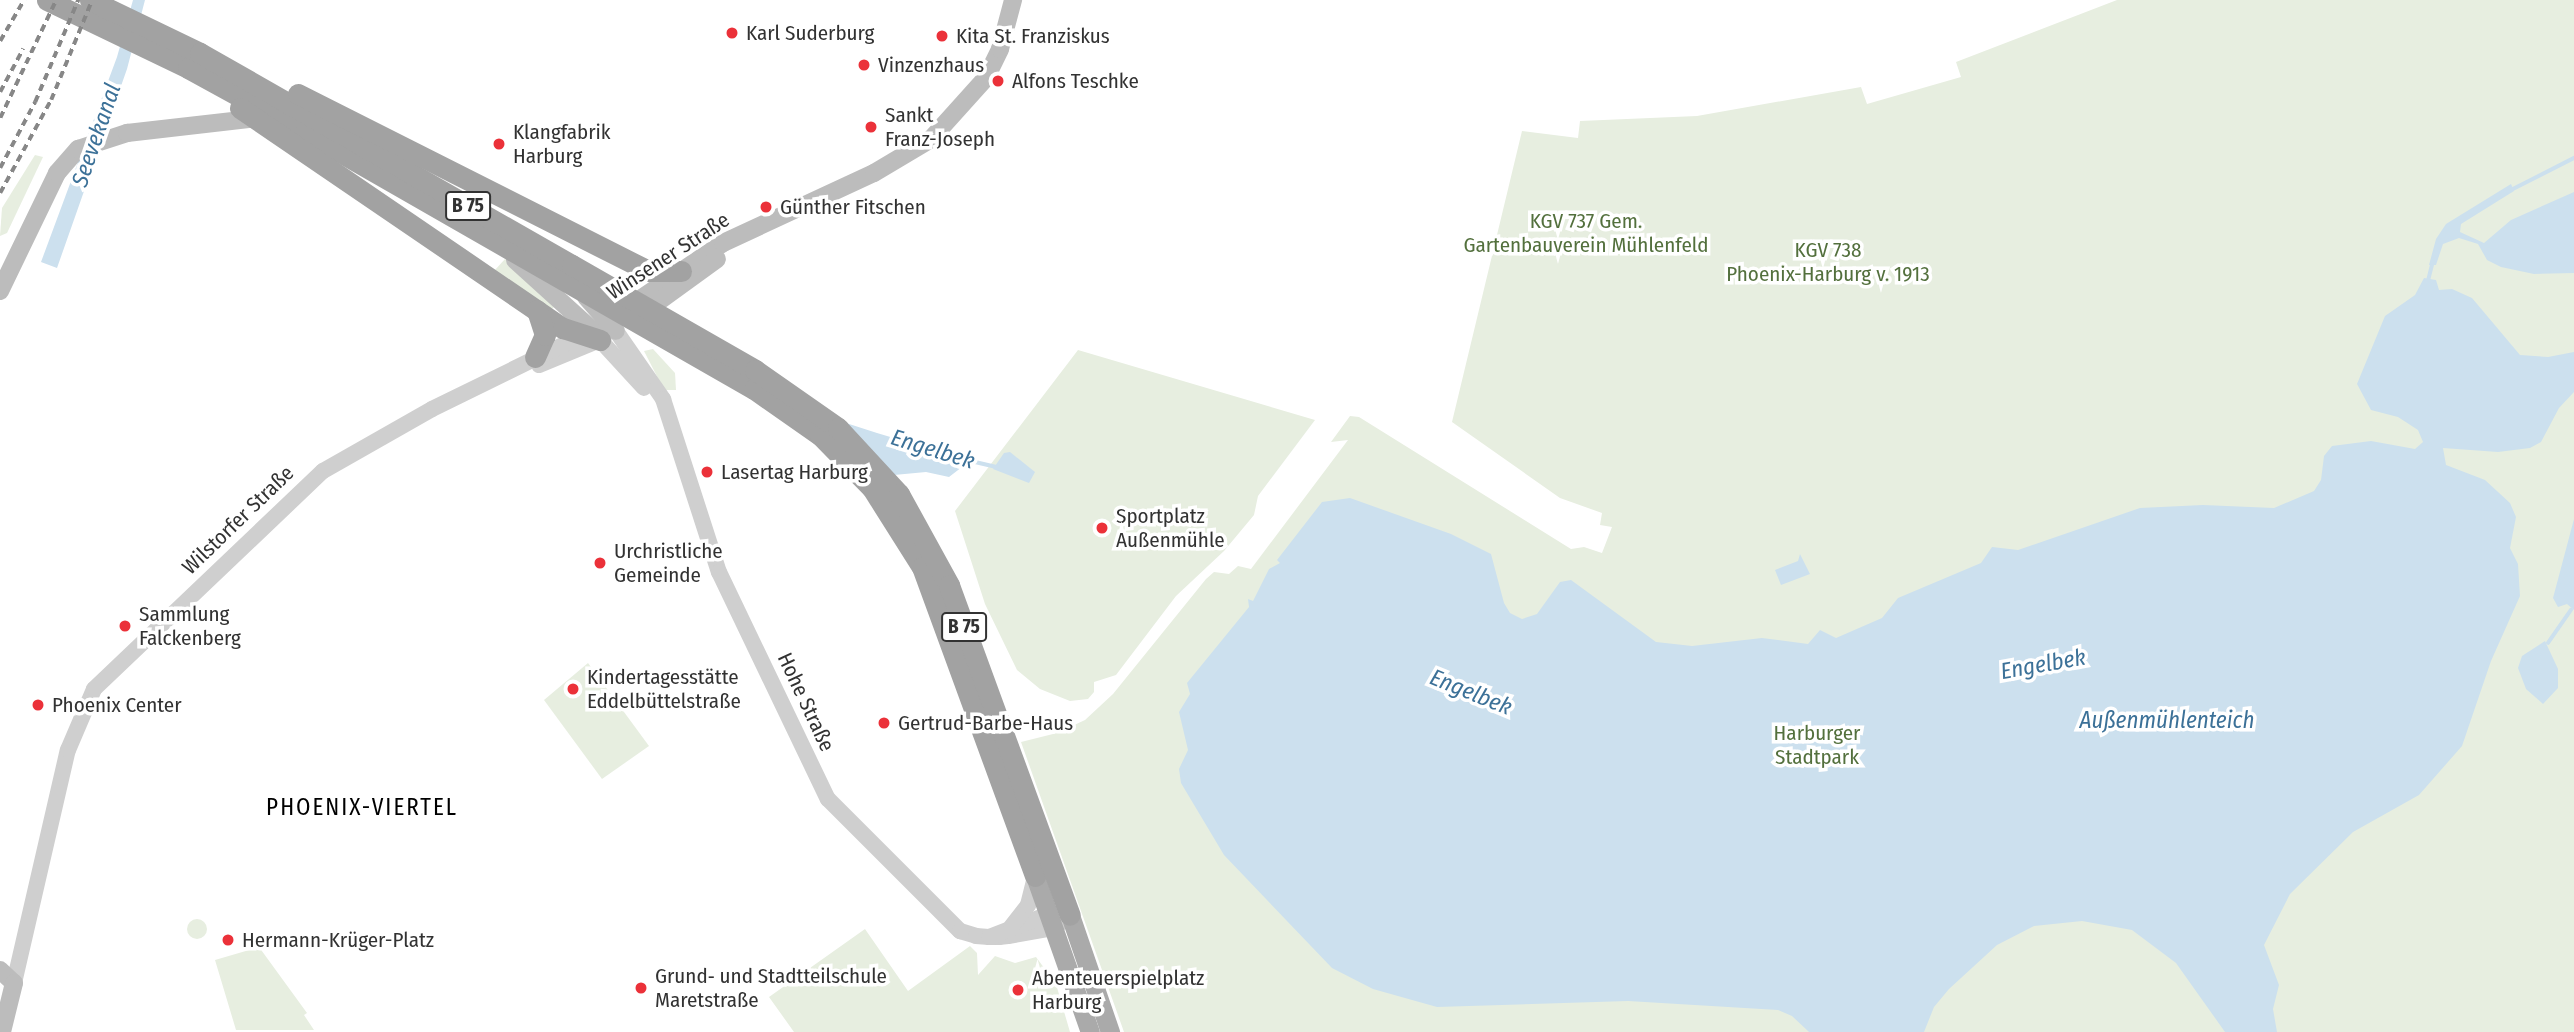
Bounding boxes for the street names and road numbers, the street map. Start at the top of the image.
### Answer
road number: B 75 [444,190,492,222]
street label: Winsener Straße [602,207,734,305]
street label: Wilstorfer Straße [177,461,299,579]
road number: B 75 [940,612,988,642]
street label: Hohe Straße [772,649,840,755]

